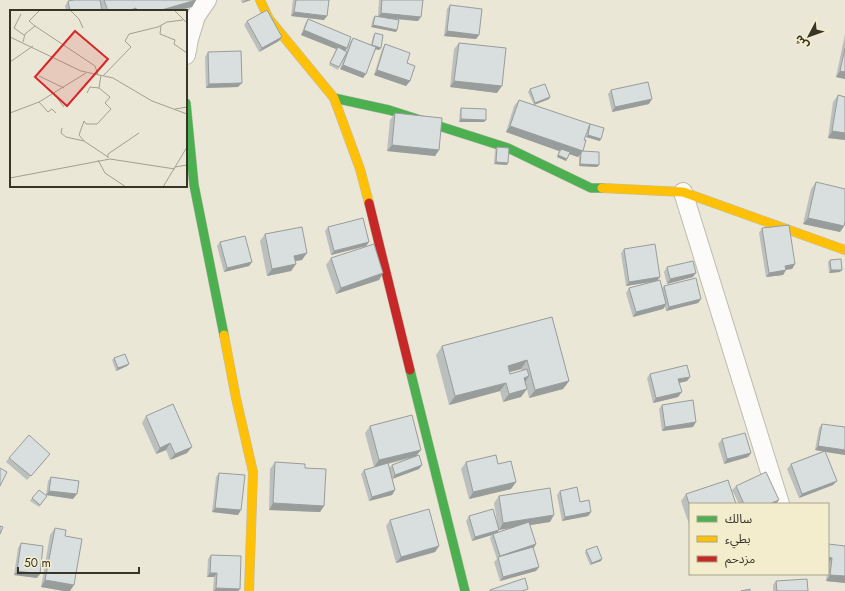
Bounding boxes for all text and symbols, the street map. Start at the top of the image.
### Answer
inset map [10,10,187,187]
north arrow [789,16,829,56]
text: ش [790,32,812,53]
legend [689,503,829,575]
text: سالك [725,510,752,528]
text: بطيء [725,530,751,549]
scale bar [18,549,139,575]
text: مزدحم [725,550,755,568]
text: 50 m [24,554,51,572]

